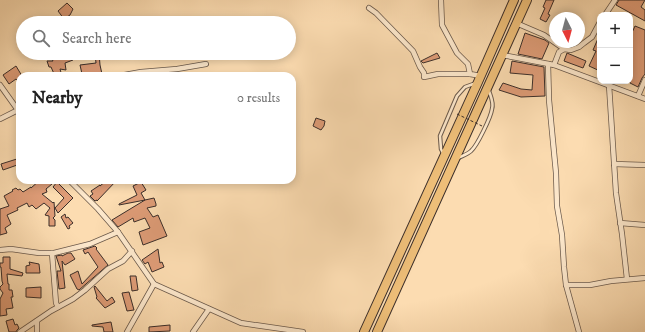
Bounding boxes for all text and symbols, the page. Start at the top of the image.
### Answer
north arrow [549,12,585,48]
map controls [597,12,633,84]
button: + [597,12,633,48]
search box [16,16,296,60]
icon: search [30,27,52,49]
text: Search here [62,29,131,48]
button: − [597,48,633,84]
text: Nearby [32,87,82,109]
text: 0 results [237,90,280,106]

